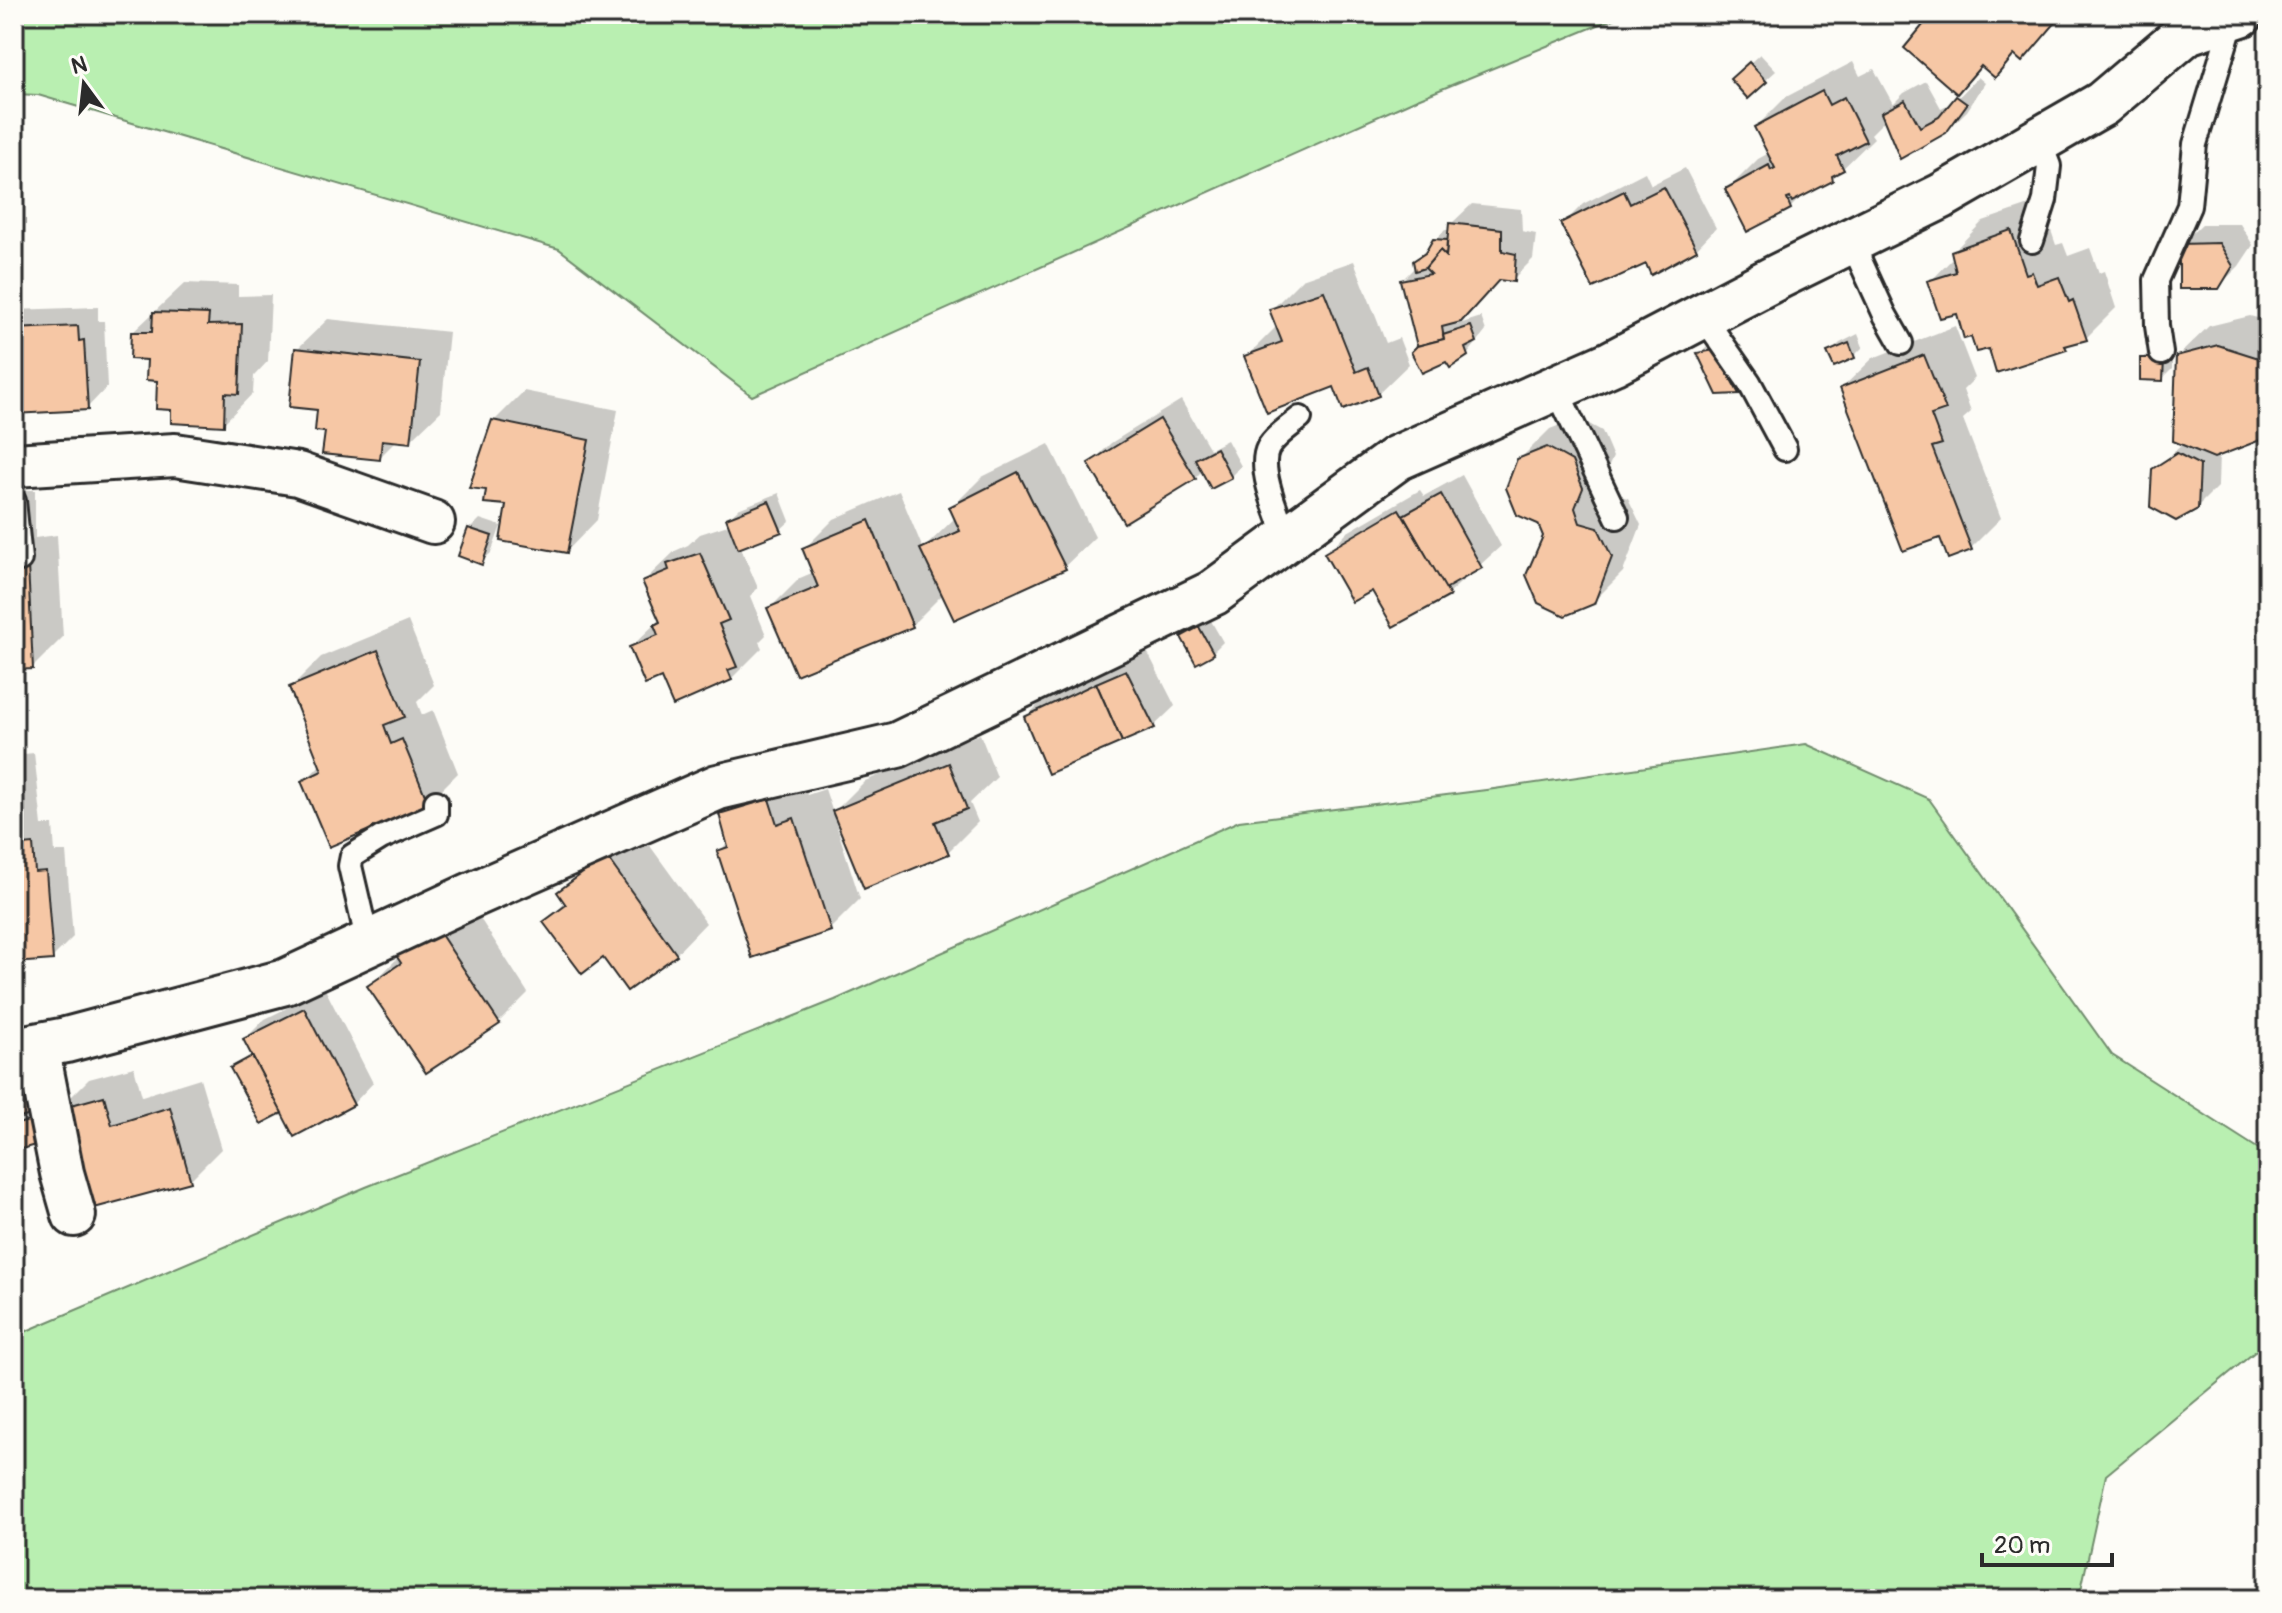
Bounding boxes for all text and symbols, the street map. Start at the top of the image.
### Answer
north arrow [44,44,124,124]
text: N [68,50,90,81]
scale bar [1982,1517,2112,1567]
text: 20 m [1994,1531,2050,1560]

